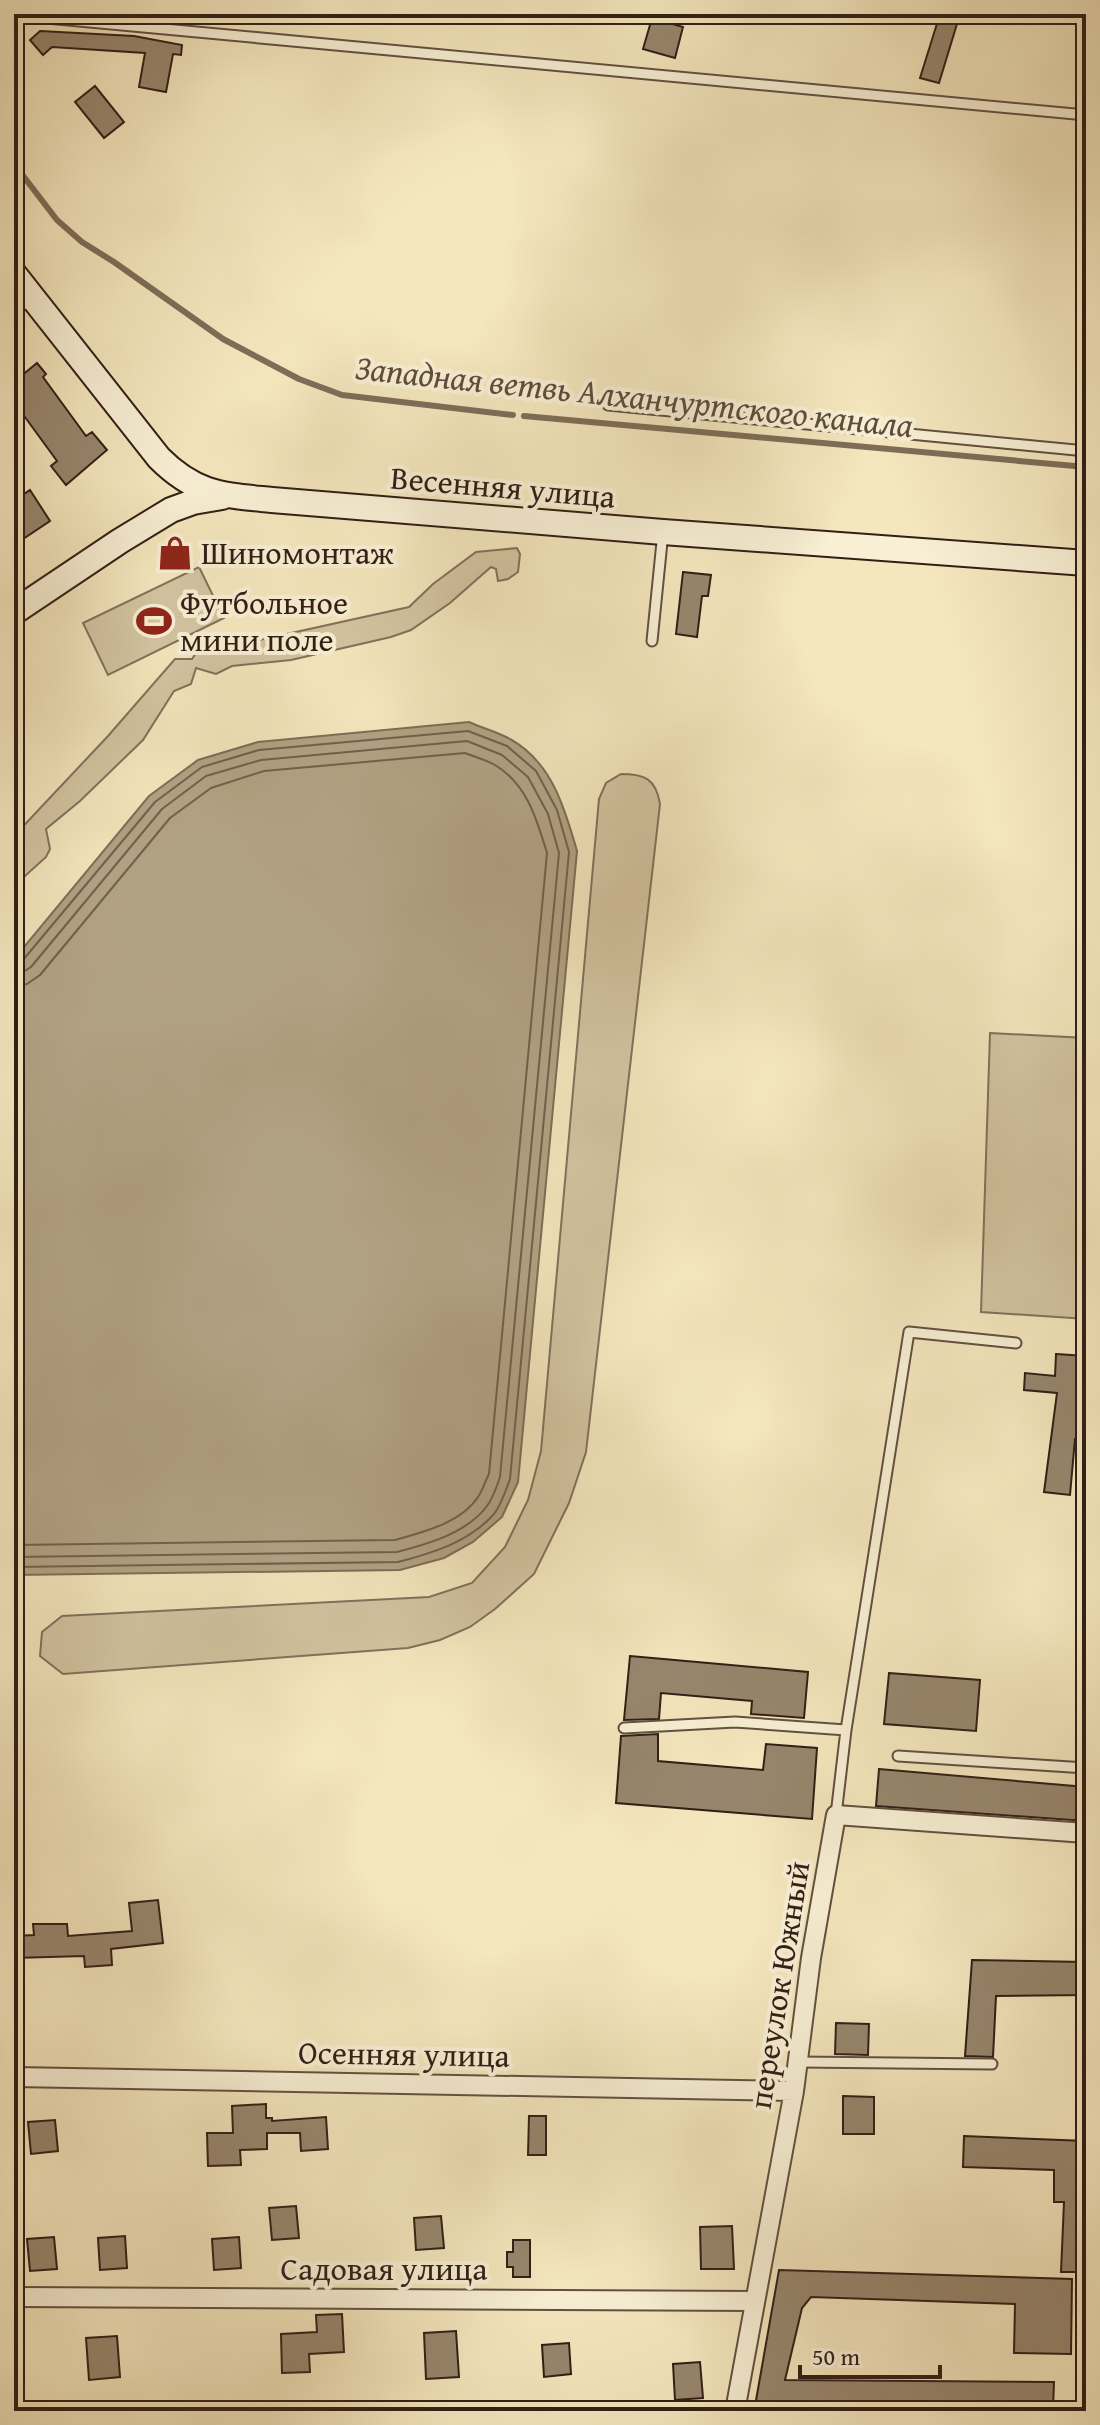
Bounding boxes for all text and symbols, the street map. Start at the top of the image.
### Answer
water label: Западная ветвь Алханчуртского канала [353,342,916,449]
street label: Весенняя улица [389,453,618,520]
place label: Шиномонтаж [201,529,394,576]
shop icon: Шиномонтаж [156,534,194,572]
place label: Футбольное мини поле [180,579,348,663]
sports icon: Футбольное мини поле [135,602,173,640]
street label: переулок Южный [736,1858,821,2112]
street label: Осенняя улица [298,2028,511,2079]
street label: Садовая улица [281,2245,488,2292]
scale bar [800,2329,940,2379]
text: 50 m [812,2339,860,2374]

